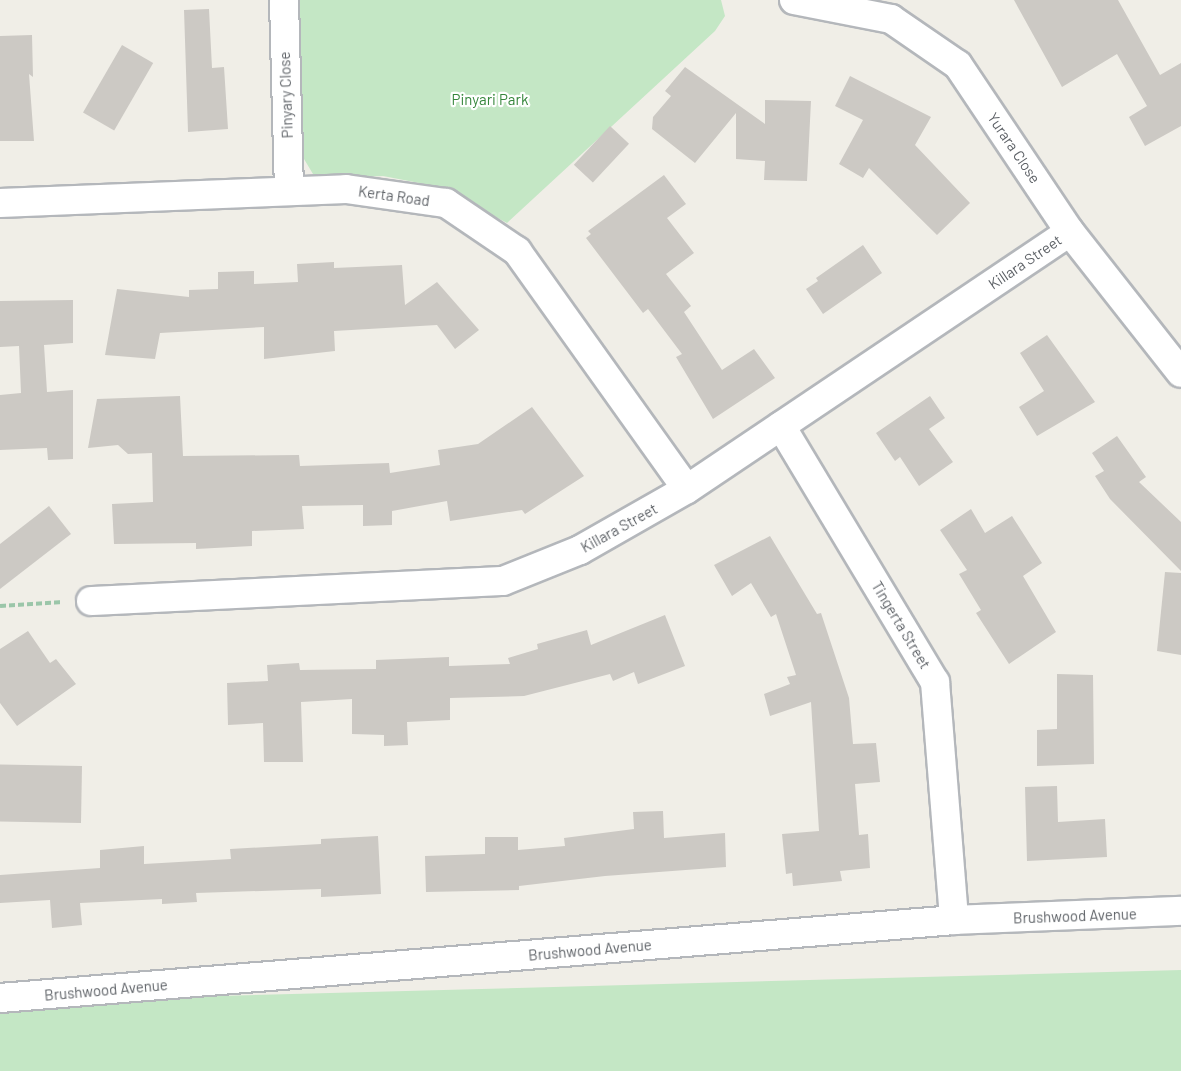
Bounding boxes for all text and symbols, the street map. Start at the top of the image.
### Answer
street label: Pinyary Close [275,51,297,139]
park label: Pinyari Park [452,91,528,109]
street label: Yurara Close [984,109,1044,187]
street label: Kerta Road [357,182,431,210]
street label: Killara Street [985,231,1065,293]
street label: Killara Street [578,500,660,556]
street label: Tingerta Street [868,578,934,672]
street label: Brushwood Avenue [1013,905,1137,927]
street label: Brushwood Avenue [528,936,652,964]
street label: Brushwood Avenue [44,976,168,1004]

